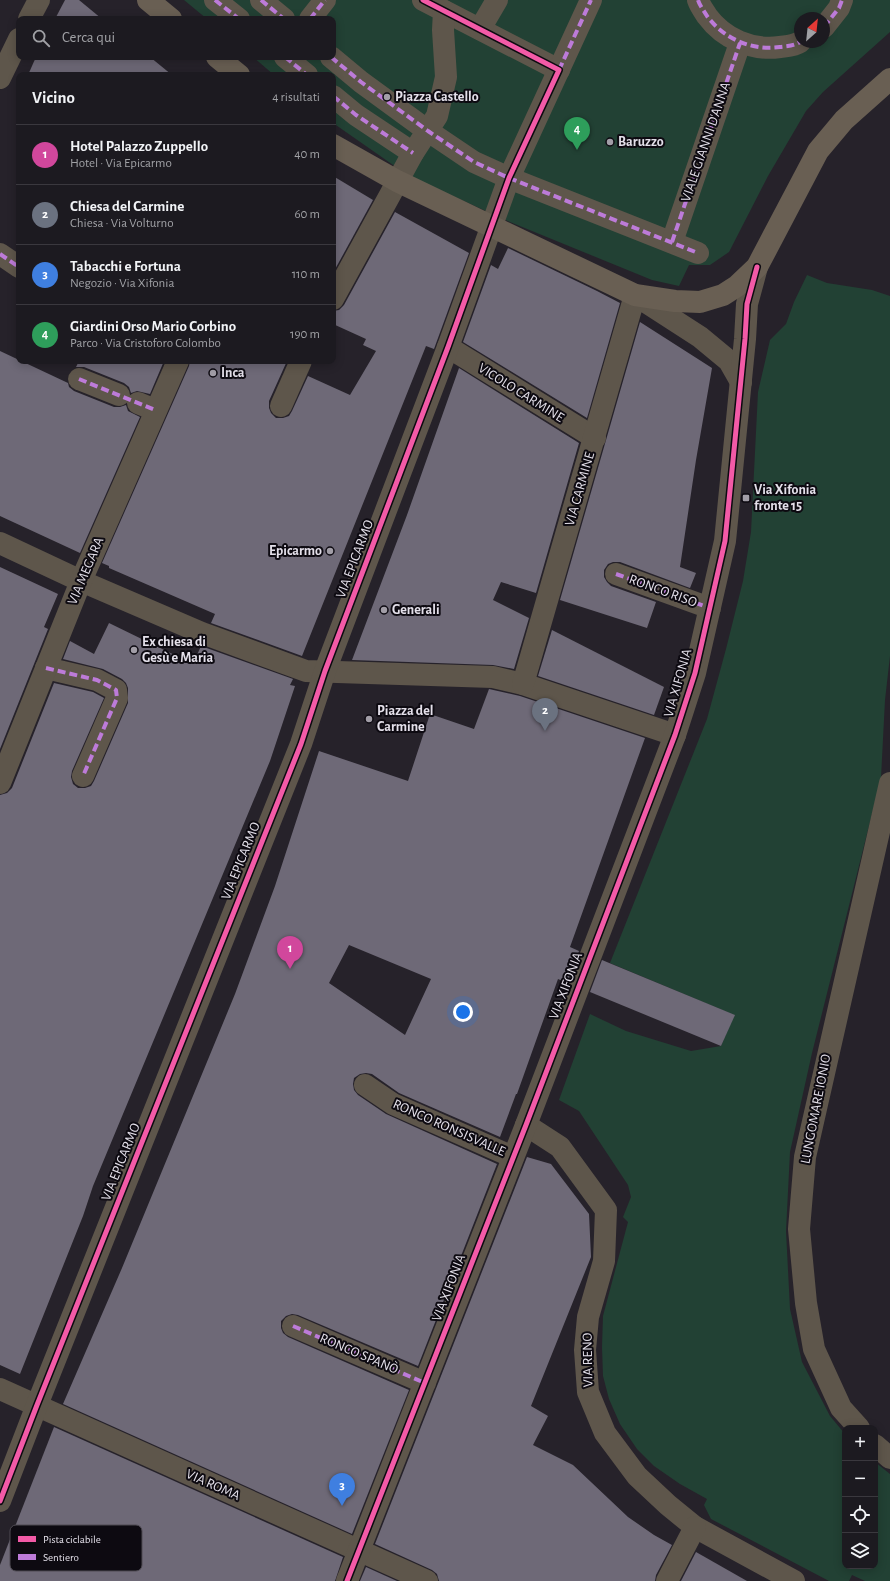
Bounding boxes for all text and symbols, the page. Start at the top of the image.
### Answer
north arrow [794,12,830,48]
search box [16,16,336,60]
icon: search [30,27,52,49]
text: Cerca qui [62,30,115,45]
street label: VIALE GIANNI D'ANNA [679,80,733,204]
text: Vicino [32,89,75,106]
place label: Piazza Castello [395,90,479,104]
text: 4 risultati [272,91,320,104]
marker: Piazza Castello [382,92,392,102]
pin: 4 [564,117,590,150]
place label: Baruzzo [618,135,664,149]
marker: Baruzzo [605,137,615,147]
text: Hotel Palazzo Zuppello [70,139,208,154]
text: 1 [43,148,47,161]
text: 40 m [294,148,320,161]
text: Hotel · Via Epicarmo [70,157,172,170]
text: Chiesa del Carmine [70,199,184,214]
text: 2 [42,208,48,221]
text: 60 m [294,208,320,221]
text: Chiesa · Via Volturno [70,217,174,230]
text: Tabacchi e Fortuna [70,259,181,274]
text: 3 [42,268,48,281]
text: 110 m [292,268,320,281]
text: Negozio · Via Xifonia [70,277,174,290]
text: Giardini Orso Mario Corbino [70,319,236,334]
text: 4 [42,328,48,341]
text: 190 m [290,328,320,341]
text: Parco · Via Cristoforo Colombo [70,337,221,350]
street label: VICOLO CARMINE [476,361,567,425]
place label: Inca [221,366,245,380]
marker: Inca [208,368,218,378]
street label: VIA CARMINE [563,450,597,528]
place label: Via Xifonia fronte 15 [754,483,816,513]
marker: Via Xifonia fronte 15 [741,493,751,503]
street label: VIA EPICARMO [334,518,376,600]
street label: VIA MEGARA [65,535,107,607]
place label: Epicarmo [269,544,322,558]
marker: Epicarmo [325,546,335,556]
street label: RONCO RISO [627,572,699,610]
place label: Generali [392,603,440,617]
marker: Generali [379,605,389,615]
place label: Ex chiesa di Gesù e Maria [142,635,213,665]
marker: Ex chiesa di Gesù e Maria [129,645,139,655]
street label: VIA XIFONIA [662,647,694,719]
pin: 2 [532,698,558,731]
place label: Piazza del Carmine [377,704,433,734]
marker: Piazza del Carmine [364,714,374,724]
street label: VIA EPICARMO [219,820,263,902]
pin: 1 [277,936,303,969]
street label: VIA XIFONIA [547,951,585,1021]
your location [453,1002,473,1022]
street label: LUNGOMARE IONIO [798,1053,834,1165]
street label: RONCO RONSISVALLE [391,1097,508,1159]
street label: VIA EPICARMO [99,1121,143,1203]
street label: VIA XIFONIA [430,1253,468,1323]
street label: RONCO SPANÒ [318,1328,402,1377]
street label: VIA RENO [581,1332,595,1388]
map controls [842,1425,878,1569]
button: + [842,1425,878,1461]
button: − [842,1461,878,1497]
street label: VIA ROMA [184,1467,242,1503]
pin: 3 [329,1473,355,1506]
button: locate [842,1497,878,1533]
legend [10,1525,142,1571]
button: layers [842,1533,878,1569]
text: Pista ciclabile [43,1534,101,1545]
text: Sentiero [43,1552,79,1563]

